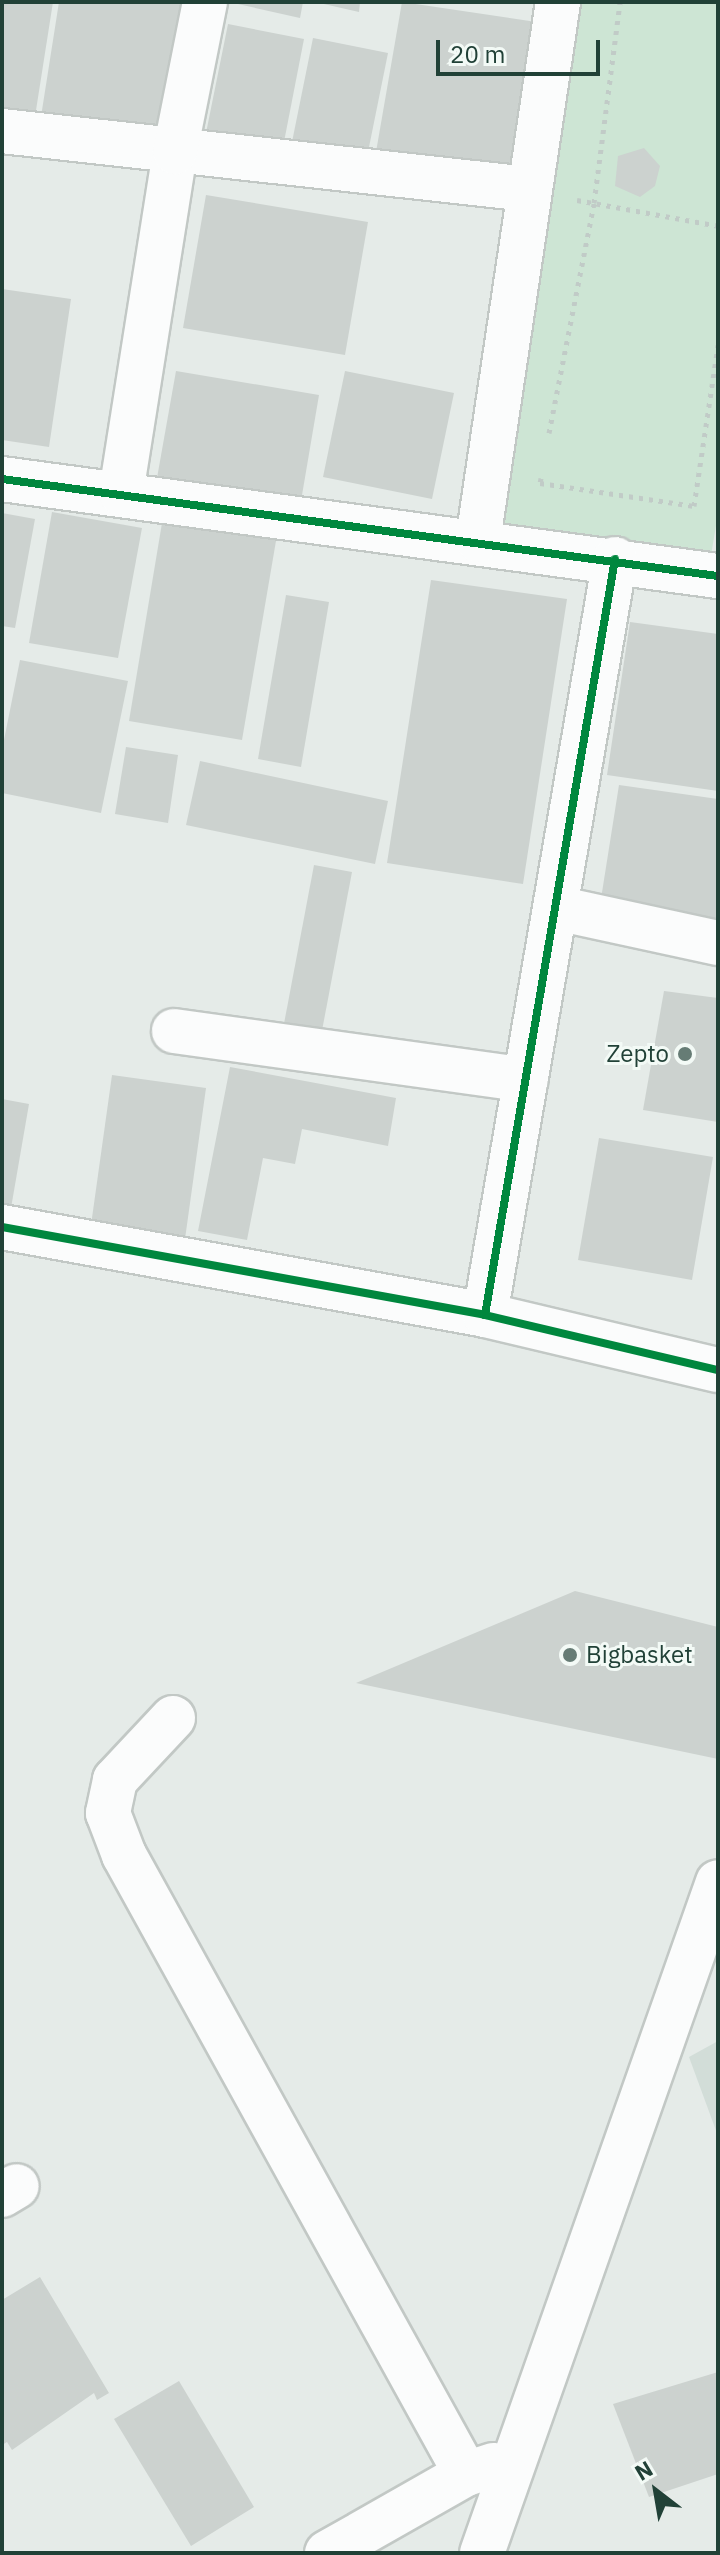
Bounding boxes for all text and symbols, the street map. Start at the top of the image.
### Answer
scale bar [440,24,604,74]
text: 20 m [450,38,505,70]
place label: Zepto [606,1040,669,1068]
marker: Zepto [676,1045,694,1063]
place label: Bigbasket [586,1641,693,1669]
marker: Bigbasket [561,1646,579,1664]
north arrow [616,2451,696,2531]
text: N [629,2453,658,2487]

